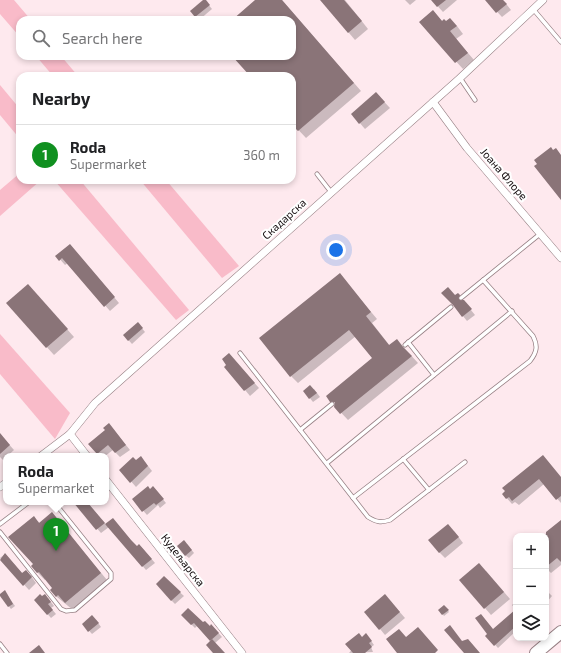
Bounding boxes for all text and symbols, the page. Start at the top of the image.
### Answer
search box [16,16,296,60]
icon: search [30,27,52,49]
text: Search here [62,29,143,47]
text: Nearby [32,88,90,108]
text: Roda [70,138,106,156]
street label: Јоана Флоре [478,145,531,202]
text: 1 [42,147,48,163]
text: 360 m [243,147,280,163]
text: Supermarket [70,156,147,172]
street label: Скадарска [259,196,308,242]
your location [326,240,346,260]
popup [3,453,109,505]
text: Roda [18,462,54,480]
text: Supermarket [18,480,94,496]
pin: 1 [43,518,69,551]
street label: Кудељарска [158,531,208,589]
map controls [513,533,549,641]
button: + [513,533,549,569]
button: − [513,569,549,605]
button: layers [513,605,549,641]

